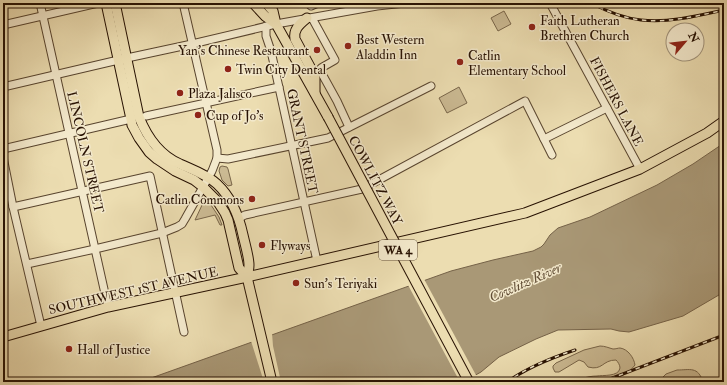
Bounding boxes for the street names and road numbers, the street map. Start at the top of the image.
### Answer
street label: FISHERS LANE [586,54,646,149]
street label: GRANT STREET [283,87,321,196]
street label: LINCOLN STREET [63,90,107,215]
street label: COWLITZ WAY [345,133,406,229]
road number: WA 4 [379,240,417,260]
street label: SOUTHWEST 1ST AVENUE [47,264,219,318]

